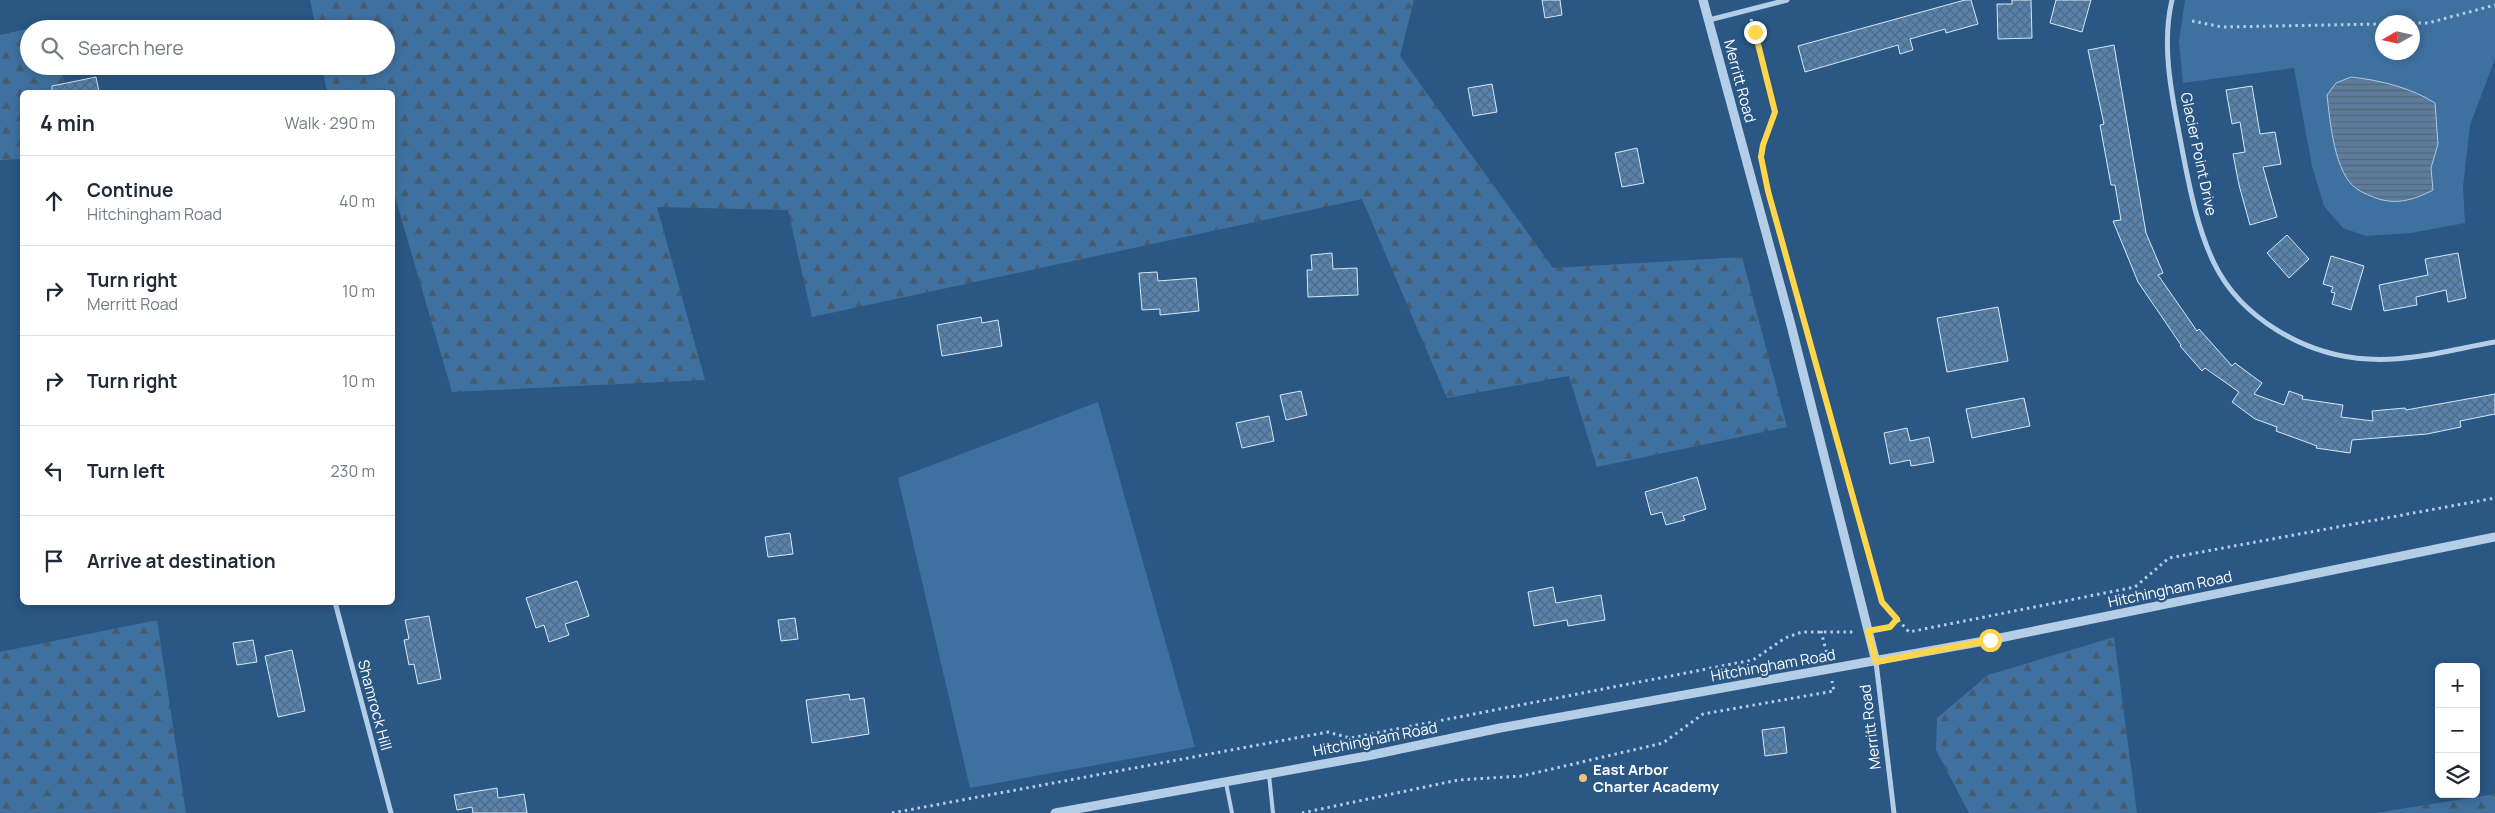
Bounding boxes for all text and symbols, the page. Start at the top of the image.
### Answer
north arrow [2375,15,2420,60]
search box [20,20,395,75]
route end [1744,21,1767,44]
icon: search [38,34,66,62]
text: Search here [78,35,184,61]
street label: Merritt Road [1719,37,1761,125]
street label: Glacier Point Drive [2176,90,2222,218]
text: 4 min [40,109,95,137]
text: Walk · 290 m [285,112,375,134]
text: Continue [87,177,173,203]
icon: ahead [40,187,68,215]
text: 40 m [339,190,375,212]
text: Hitchingham Road [87,203,222,225]
text: Turn right [87,267,177,293]
icon: right [40,277,68,305]
text: 10 m [342,280,375,302]
text: Merritt Road [87,293,178,315]
icon: right [40,367,68,395]
text: Turn right [87,368,177,394]
text: 10 m [342,370,375,392]
icon: left [40,457,68,485]
text: Turn left [87,458,165,484]
text: 230 m [331,460,375,482]
icon: arrive [40,547,68,575]
text: Arrive at destination [87,548,276,574]
street label: Hitchingham Road [2106,566,2234,612]
route start [1979,629,2002,652]
street label: Hitchingham Road [1709,644,1837,686]
street label: Shamrock Hill [353,657,397,753]
map controls [2435,663,2480,798]
button: + [2435,663,2480,708]
street label: Merritt Road [1854,683,1886,771]
button: − [2435,708,2480,753]
street label: Hitchingham Road [1311,717,1439,761]
button: layers [2435,753,2480,798]
place label: East Arbor Charter Academy [1593,759,1720,797]
marker: East Arbor Charter Academy [1577,772,1589,784]

